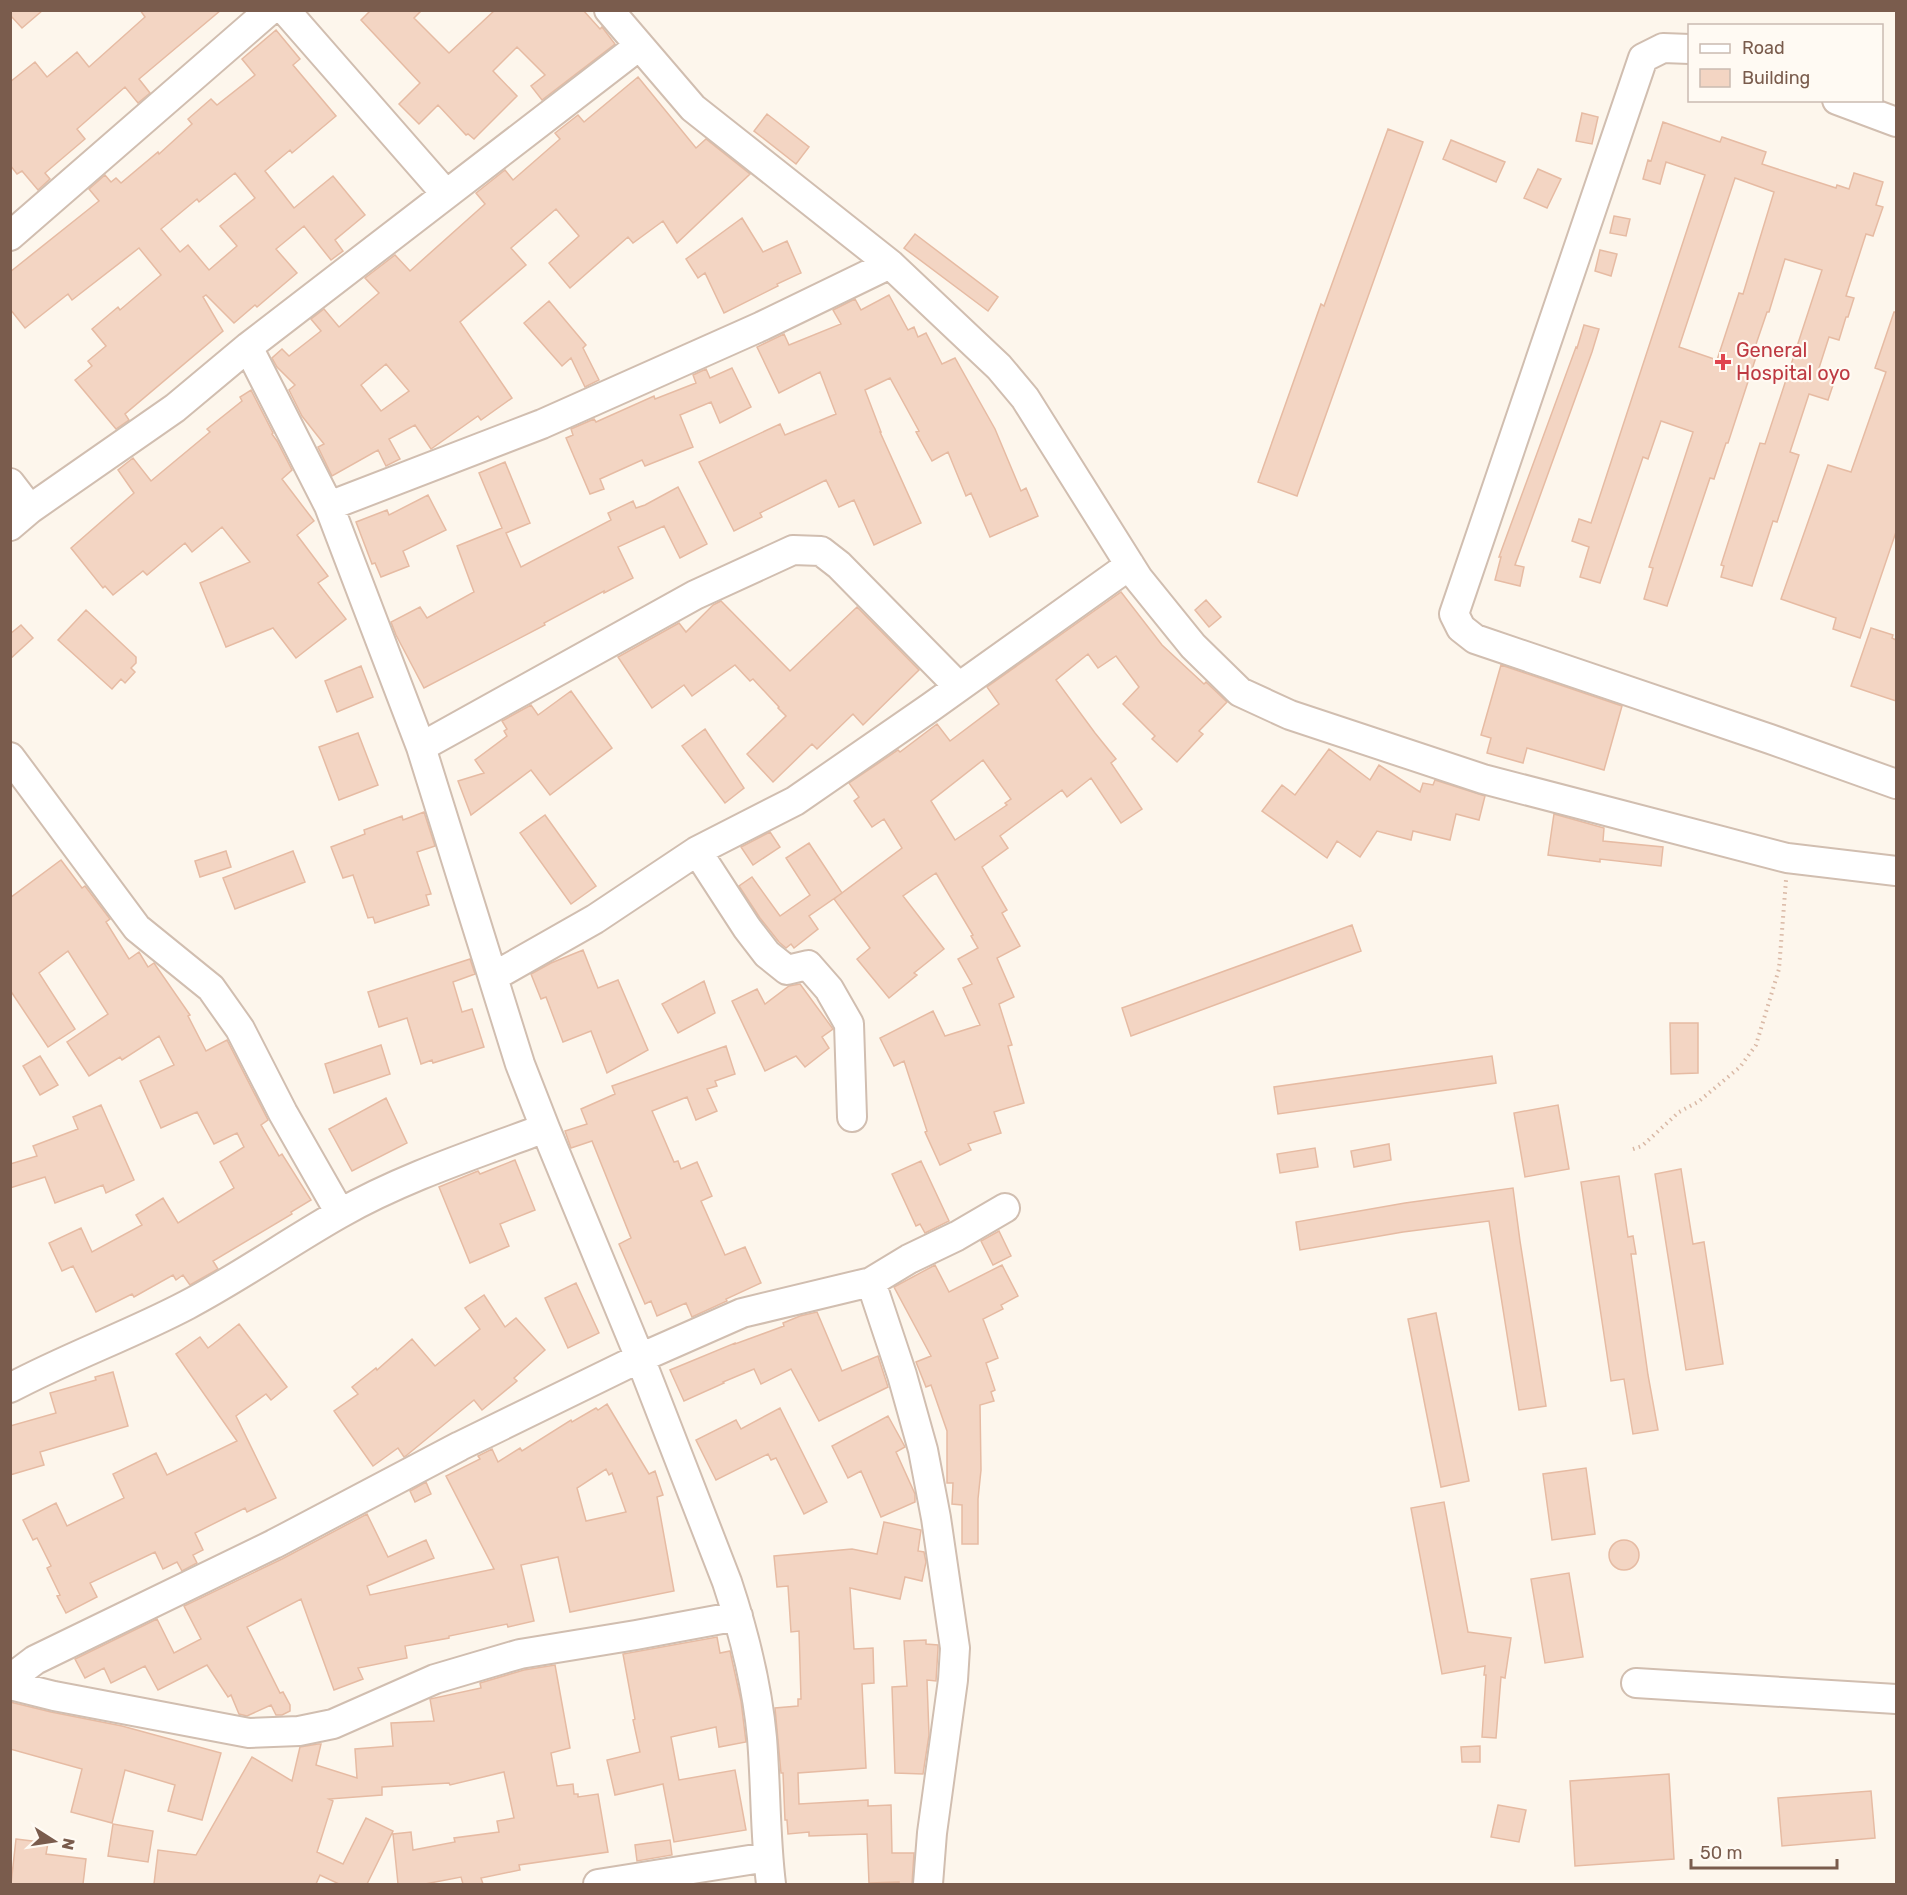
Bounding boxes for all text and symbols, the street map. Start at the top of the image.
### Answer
legend [1688,24,1883,102]
text: Road [1742,37,1785,59]
text: Building [1742,67,1810,89]
place label: General Hospital oyo [1736,338,1851,385]
marker: General Hospital oyo [1714,353,1732,371]
north arrow [24,1811,84,1871]
scale bar [1691,1832,1836,1870]
text: N [58,1836,79,1852]
text: 50 m [1700,1842,1743,1864]

